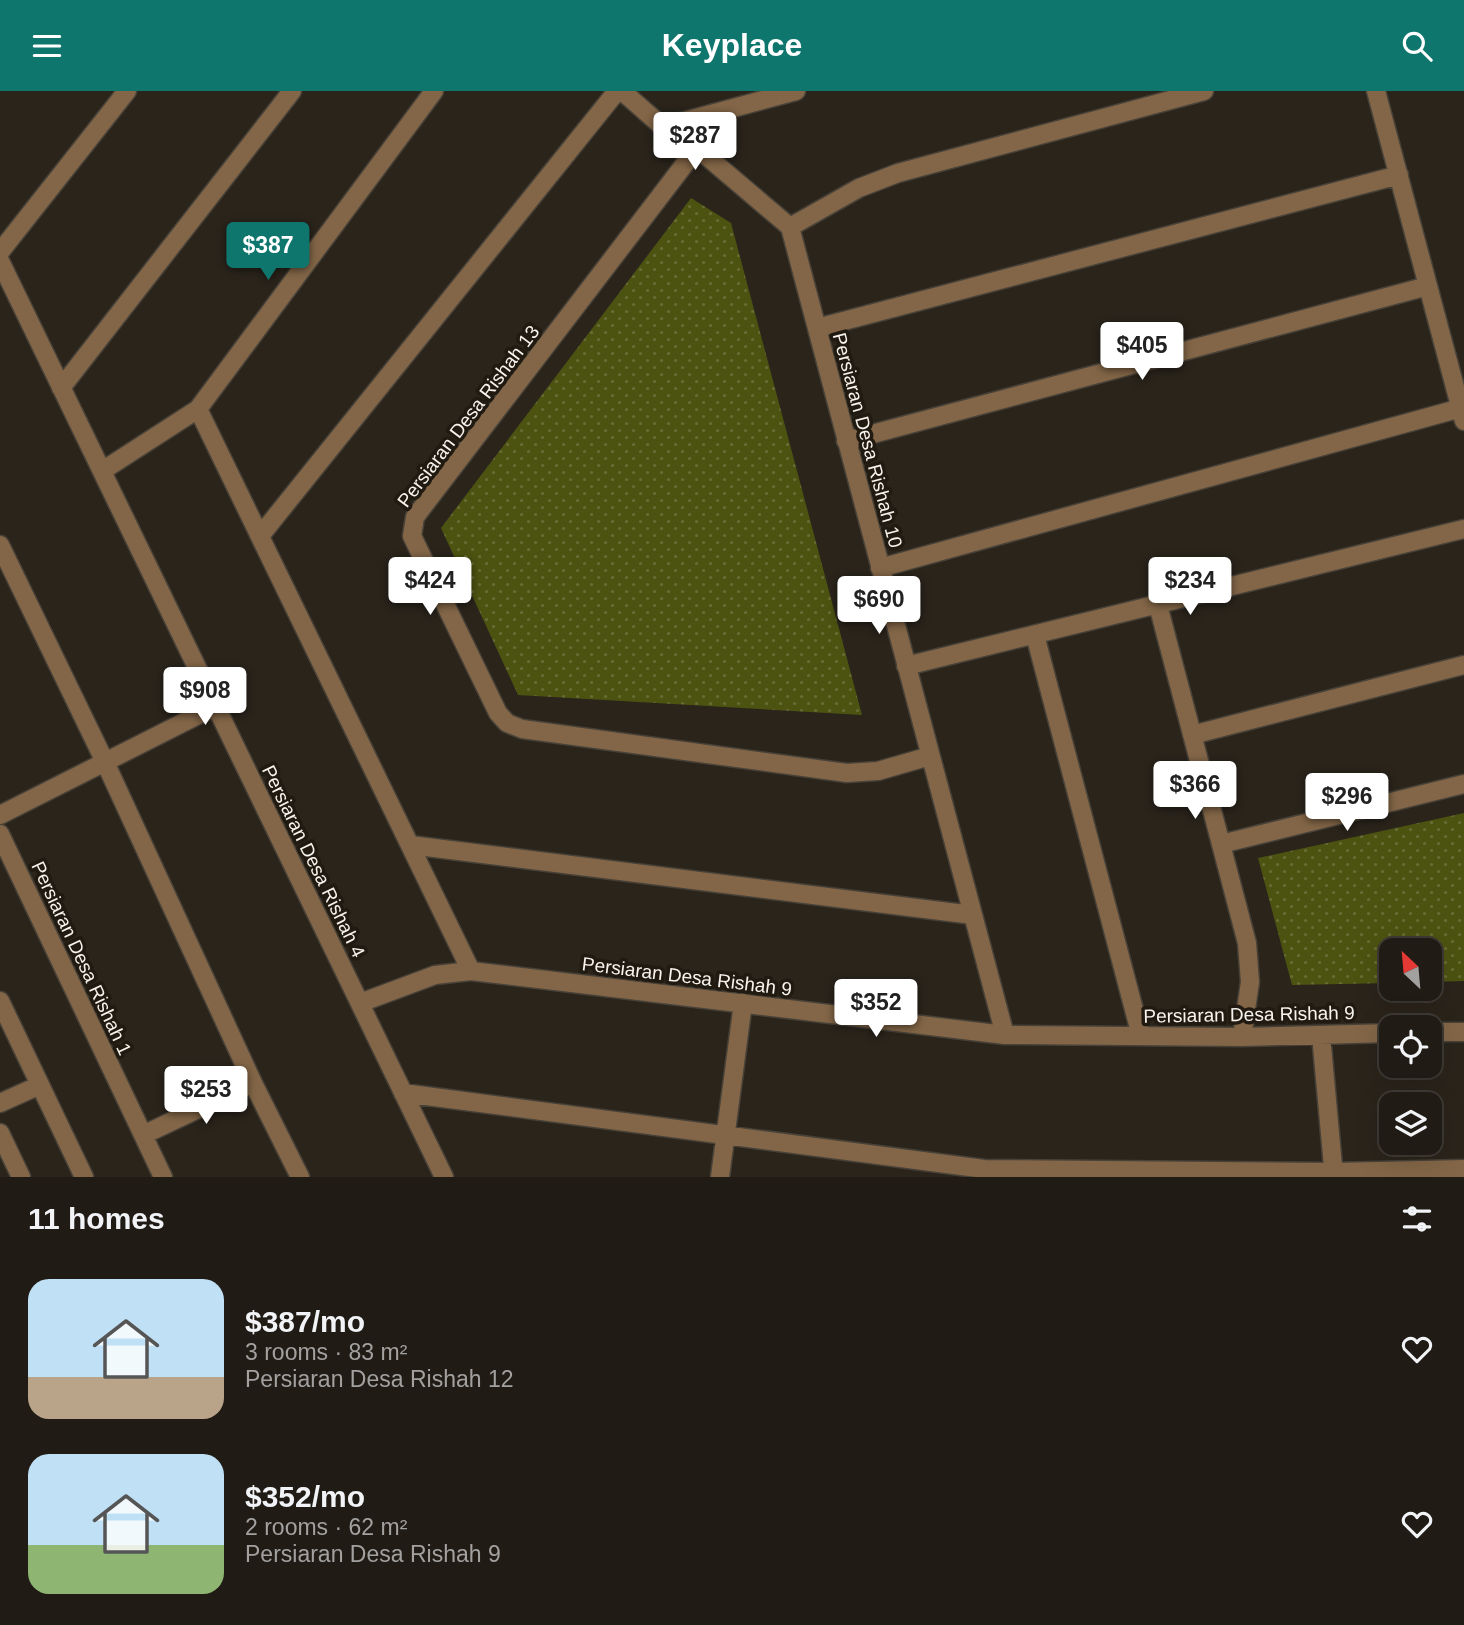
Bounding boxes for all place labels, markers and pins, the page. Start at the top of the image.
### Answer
pin: $287 [654,113,736,172]
pin: $387 [227,223,309,282]
pin: $405 [1101,323,1183,382]
pin: $424 [389,557,471,617]
pin: $234 [1149,557,1231,617]
pin: $690 [838,577,920,636]
pin: $908 [164,667,246,727]
pin: $366 [1154,761,1236,821]
pin: $296 [1306,773,1388,833]
pin: $352 [835,979,917,1039]
pin: $253 [165,1067,247,1126]

